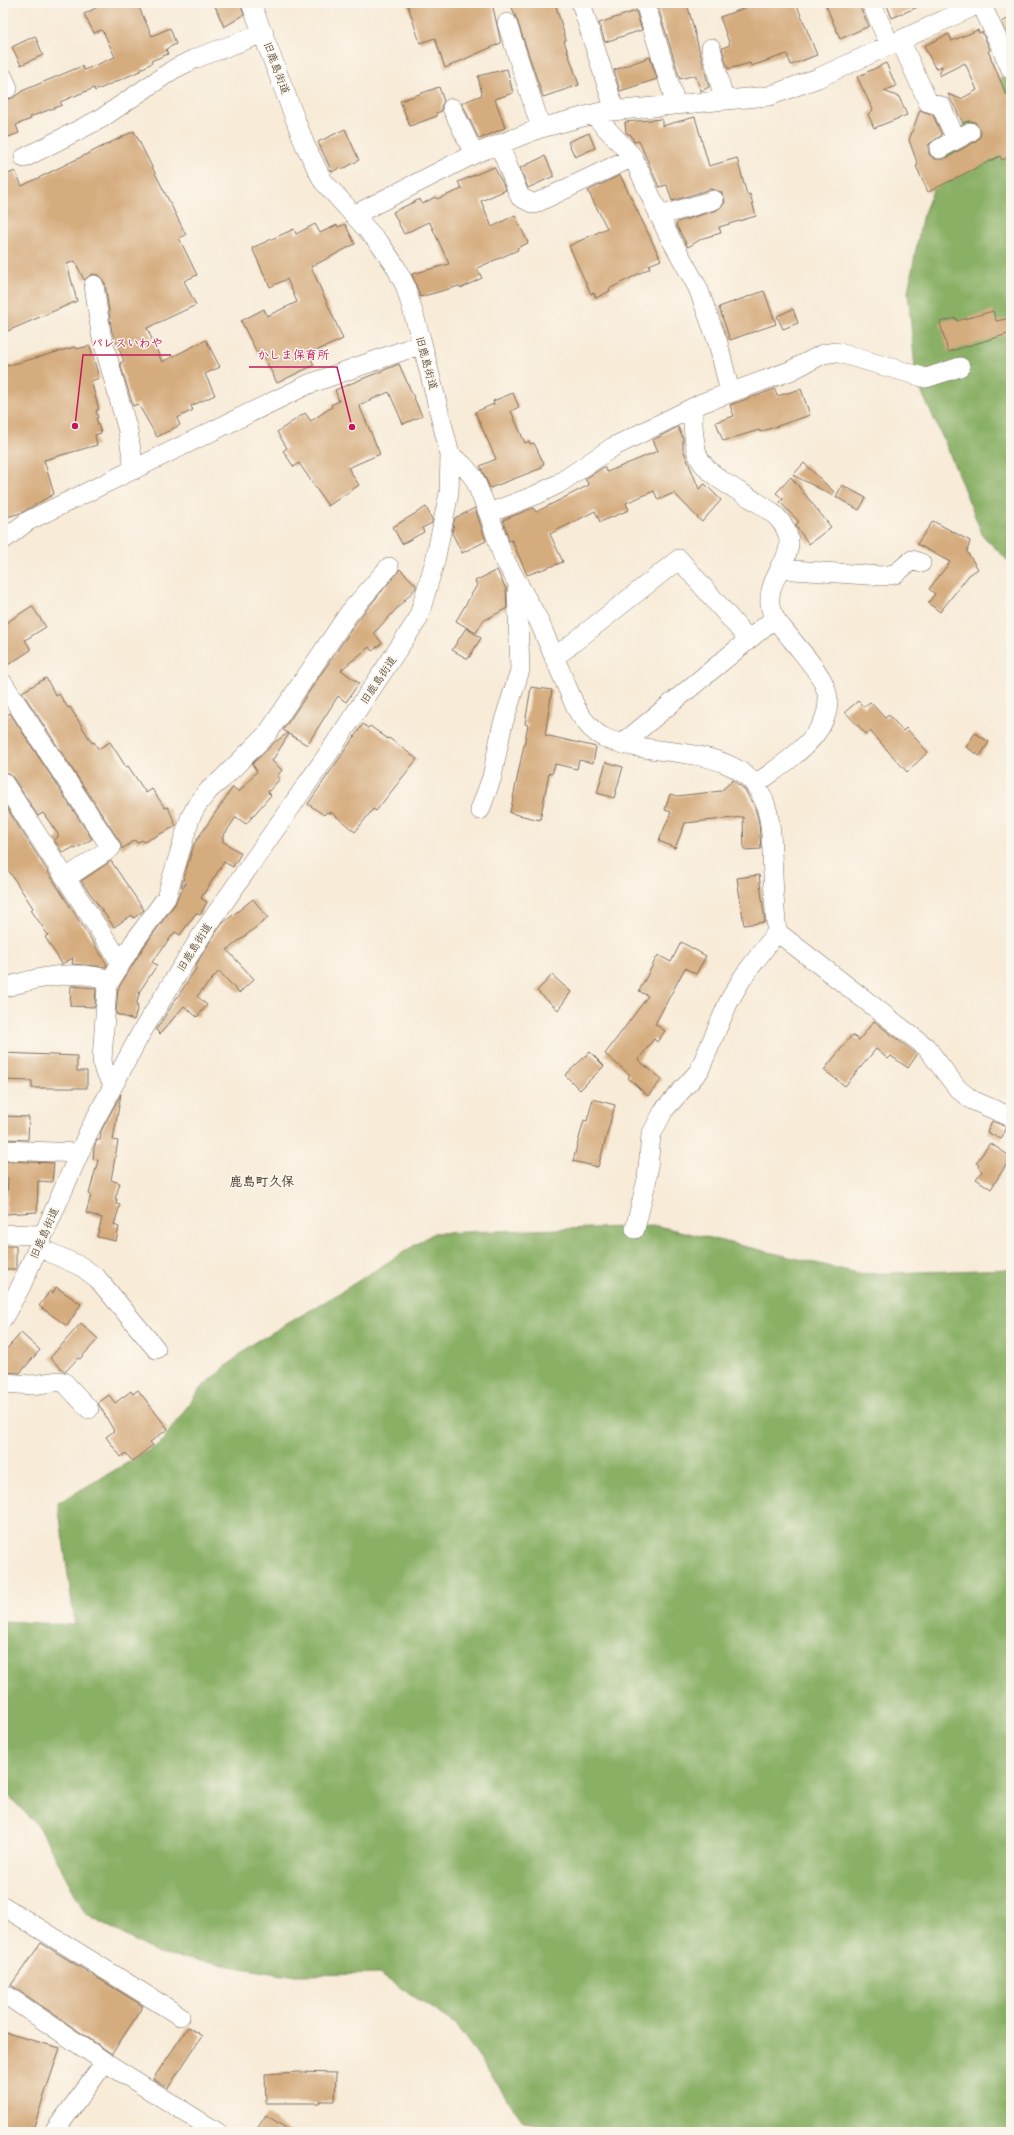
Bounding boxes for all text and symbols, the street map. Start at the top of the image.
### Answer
street label: 旧鹿島街道 [260,40,293,97]
callout: パレスいわや [83,331,171,355]
text: パレスいわや [91,335,163,352]
street label: 旧鹿島街道 [412,335,441,392]
callout: かしま保育所 [249,343,337,367]
text: かしま保育所 [257,347,330,364]
street label: 旧鹿島街道 [357,653,400,707]
street label: 旧鹿島街道 [173,920,215,975]
district label: 鹿島町久保 [229,1173,295,1191]
street label: 旧鹿島街道 [26,1205,62,1261]

